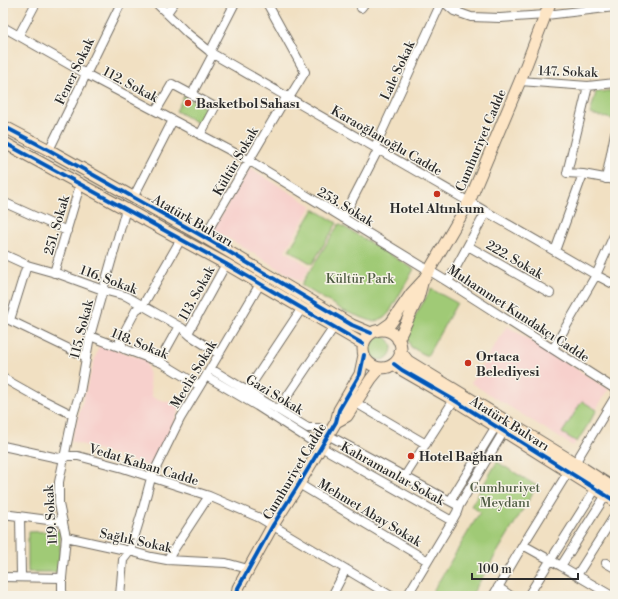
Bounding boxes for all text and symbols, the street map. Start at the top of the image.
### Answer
street label: Fener Sokak [52,34,98,107]
street label: Lale Sokak [377,37,419,103]
street label: 147. Sokak [538,63,599,81]
street label: 112. Sokak [100,64,162,107]
street label: Cumhuriyet Cadde [452,86,510,194]
place label: Basketbol Sahası [196,96,300,112]
marker: Basketbol Sahası [183,98,193,108]
street label: Karaoğlanoğlu Cadde [328,103,445,179]
street label: Kültür Sokak [210,123,263,199]
street label: 253. Sokak [314,184,378,230]
marker: Hotel Altınkum [432,189,442,199]
street label: Atatürk Bulvarı [148,191,236,250]
street label: 251. Sokak [41,192,73,257]
place label: Hotel Altınkum [390,201,484,217]
street label: 222. Sokak [483,237,547,283]
street label: 116. Sokak [78,262,141,298]
street label: 113. Sokak [175,262,219,323]
street label: Muhammet Kundakçı Cadde [445,262,593,366]
park label: Kültür Park [326,271,395,287]
street label: 115. Sokak [67,297,97,360]
street label: 118. Sokak [109,325,172,363]
street label: Meclis Sokak [167,337,221,411]
place label: Ortaca Belediyesi [476,349,539,380]
marker: Ortaca Belediyesi [463,358,473,368]
street label: Gazi Sokak [243,371,307,419]
street label: Atatürk Bulvarı [466,393,552,455]
street label: Cumhuriyet Cadde [260,420,330,523]
street label: Kahramanlar Sokak [338,439,448,510]
street label: Vedat Kaban Cadde [86,440,201,489]
place label: Hotel Bağhan [419,449,502,465]
marker: Hotel Bağhan [406,451,416,461]
street label: Mehmet Abay Sokak [315,476,425,551]
park label: Cumhuriyet Meydanı [470,480,541,511]
street label: 119. Sokak [41,483,61,545]
street label: Sağlık Sokak [98,525,175,557]
scale bar [472,555,578,581]
text: 100 m [478,562,512,577]

